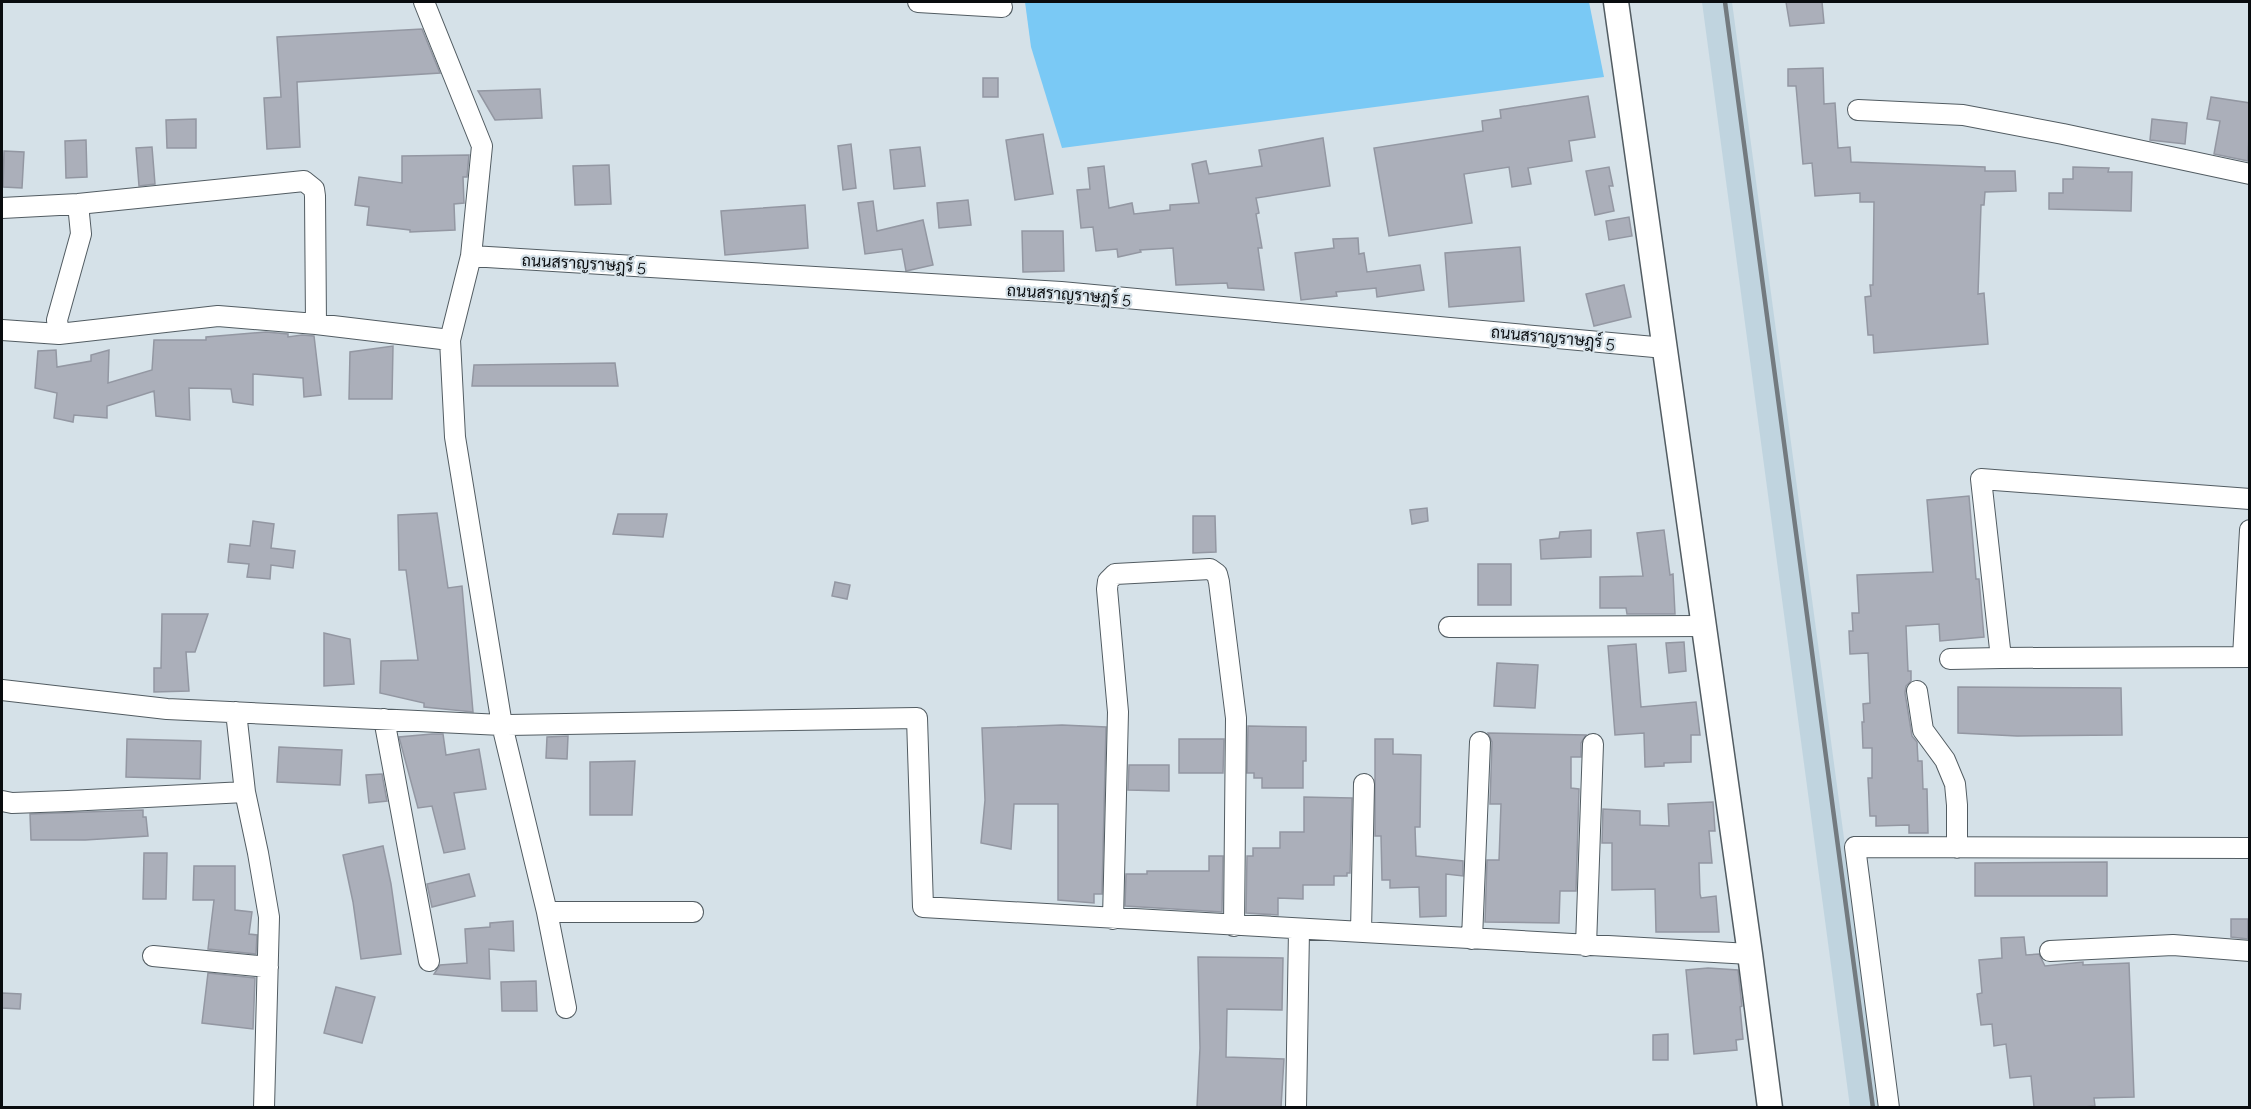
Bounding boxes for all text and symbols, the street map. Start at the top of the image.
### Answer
street label: ถนนสราญราษฎร์ 5 [521,248,647,277]
street label: ถนนสราญราษฎร์ 5 [1006,278,1132,309]
street label: ถนนสราญราษฎร์ 5 [1490,320,1616,353]

